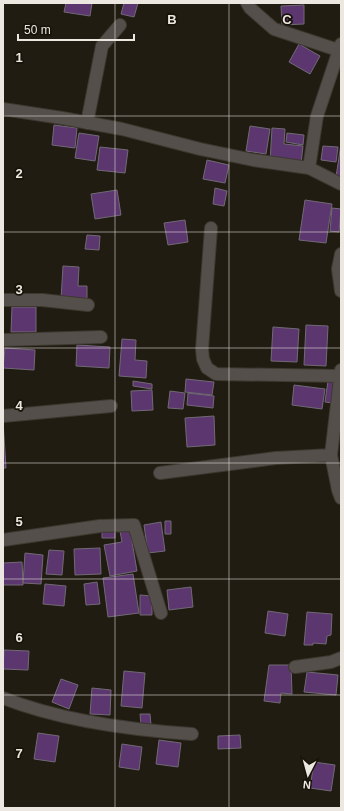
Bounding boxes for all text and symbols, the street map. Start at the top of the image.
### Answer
text: B [167,12,177,27]
text: C [282,12,292,27]
scale bar [18,16,134,42]
text: 50 m [24,23,51,37]
text: 1 [15,50,23,65]
text: 2 [15,166,23,181]
text: 3 [15,282,23,297]
text: 4 [15,398,23,413]
text: 5 [15,514,23,529]
text: 6 [15,630,23,645]
text: 7 [15,746,23,761]
north arrow [288,755,328,795]
text: N [302,779,312,791]

